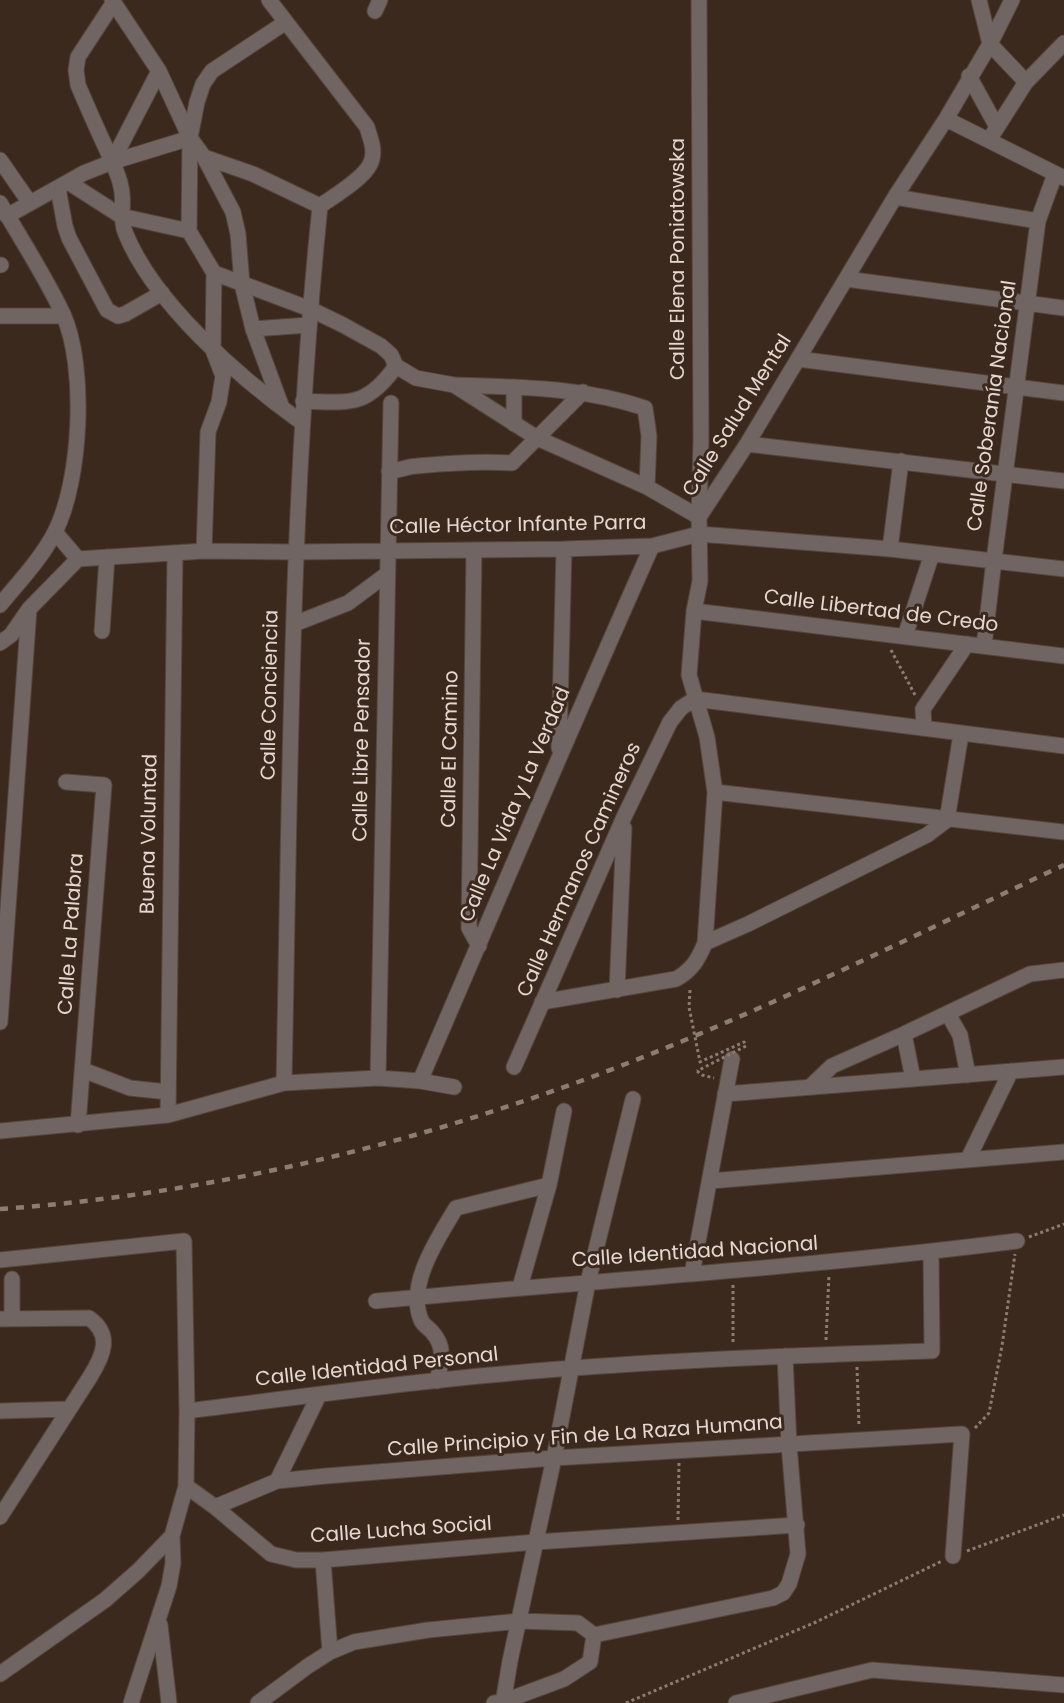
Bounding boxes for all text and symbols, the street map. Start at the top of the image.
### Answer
street label: Calle Elena Poniatowska [667,138,691,380]
street label: Calle Soberanía Nacional [963,279,1023,533]
street label: Calle Salud Mental [678,331,798,501]
street label: Calle Héctor Infante Parra [389,512,647,540]
street label: Calle Libertad de Credo [762,586,1000,638]
street label: Calle Conciencia [258,610,284,780]
street label: Calle Libre Pensador [349,638,377,842]
street label: Calle El Camino [438,670,464,828]
street label: Calle La Vida y La Verdad [456,684,576,926]
street label: Calle Hermanos Camineros [513,739,647,1001]
street label: Buena Voluntad [137,754,163,914]
street label: Calle La Palabra [54,852,90,1016]
street label: Calle Identidad Nacional [571,1232,819,1274]
street label: Calle Identidad Personal [254,1343,500,1393]
street label: Calle Principio y Fin de La Raza Humana [387,1411,783,1463]
street label: Calle Lucha Social [309,1513,493,1549]

